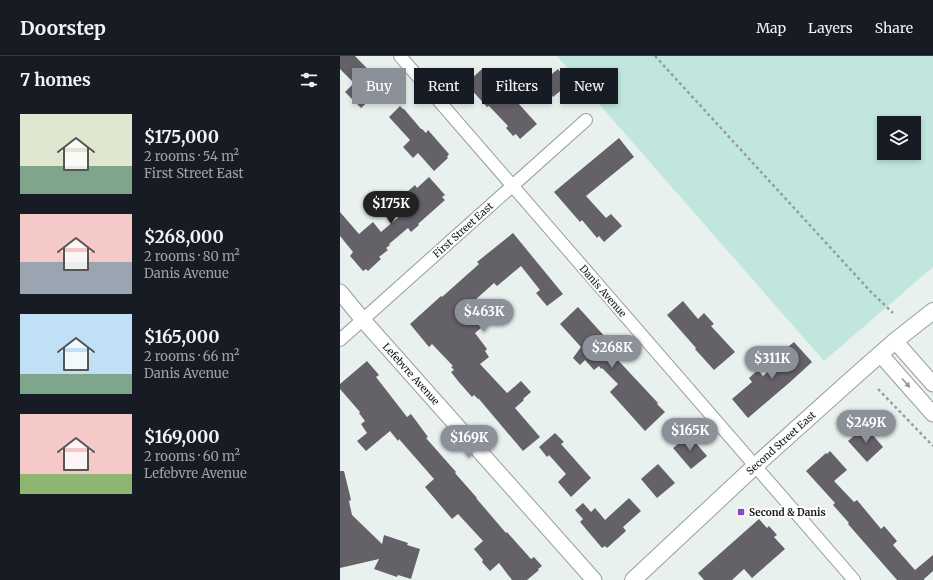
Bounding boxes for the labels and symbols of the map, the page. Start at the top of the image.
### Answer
pin: $175K [363,191,419,225]
street label: First Street East [430,199,496,260]
street label: Danis Avenue [577,262,629,320]
pin: $463K [456,299,512,333]
pin: $268K [584,335,640,369]
street label: Lefebvre Avenue [380,340,442,408]
pin: $311K [744,346,800,380]
one-way arrow [901,378,910,388]
street label: Second Street East [744,408,819,478]
pin: $249K [838,410,894,444]
pin: $165K [662,418,718,452]
pin: $169K [441,425,497,459]
place label: Second & Danis [749,506,826,519]
marker: Second & Danis [736,507,746,517]

